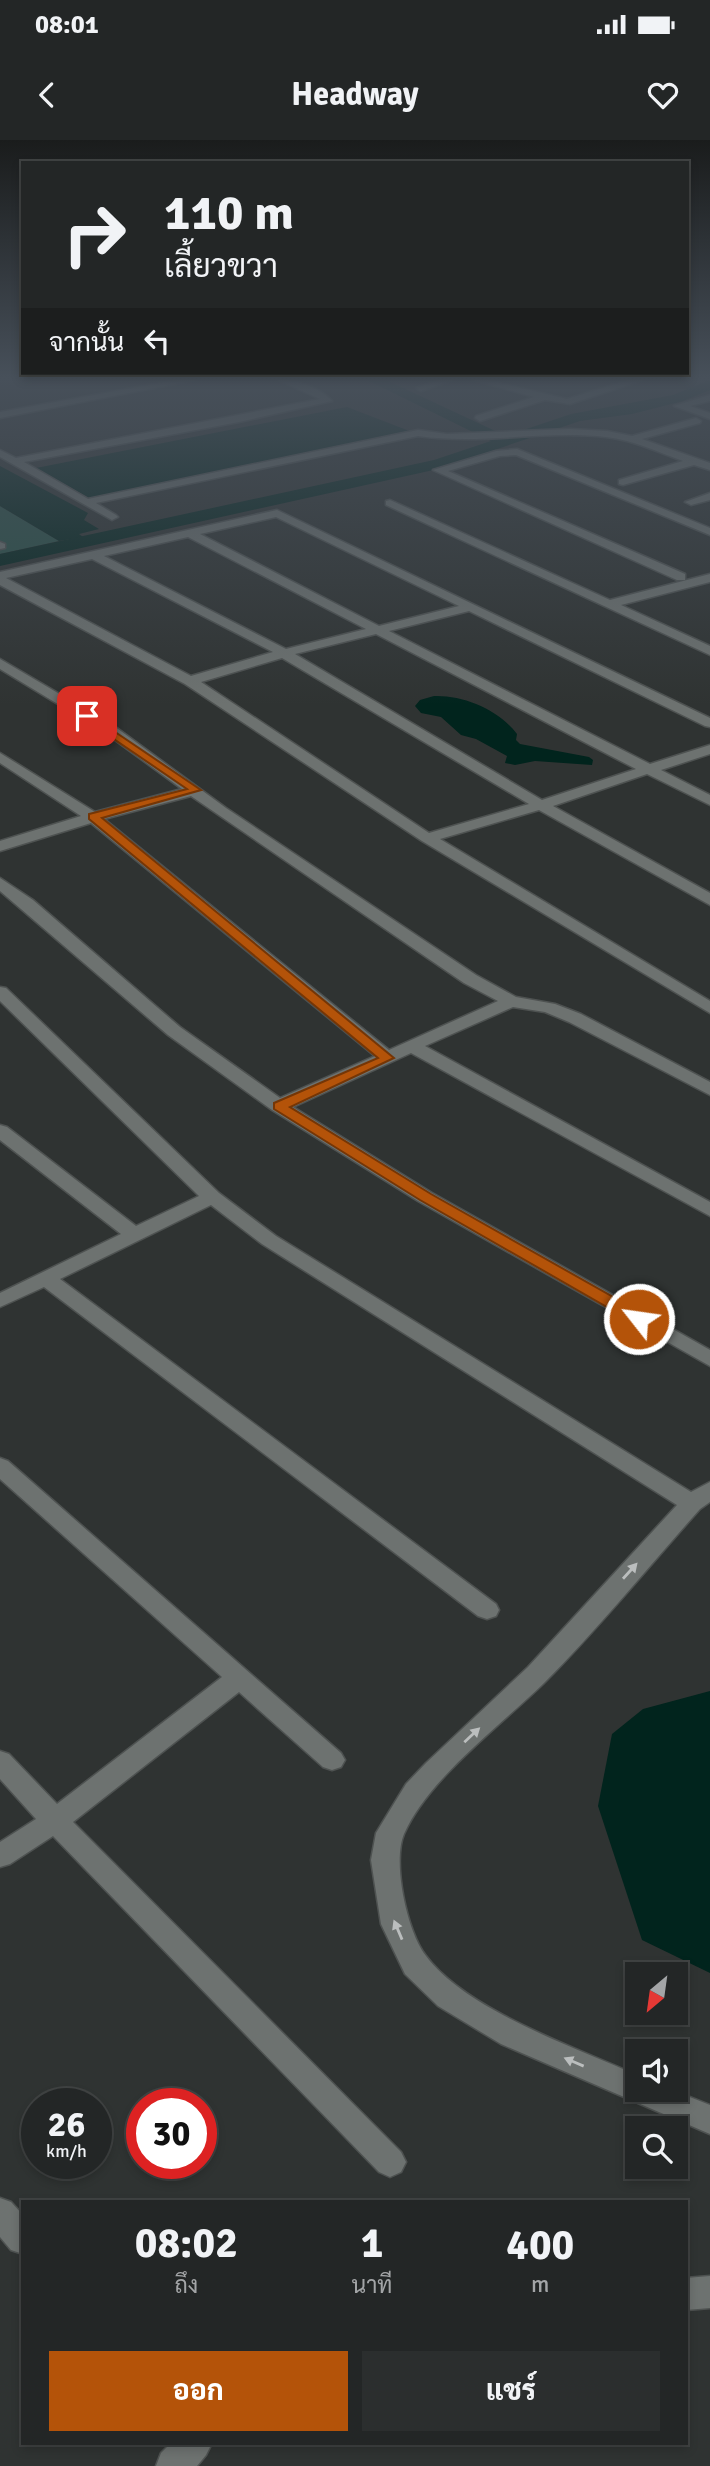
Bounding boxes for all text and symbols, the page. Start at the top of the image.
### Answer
text: 08:01 [35,9,99,41]
text: Headway [291,75,419,114]
icon: back [28,76,66,114]
icon: heart [644,76,682,114]
text: 110 m [164,183,294,243]
icon: right [49,189,140,280]
text: เลี้ยวขวา [164,247,278,286]
icon: left [138,322,176,360]
text: จากนั้น [49,327,124,359]
pin [57,686,117,746]
icon: arrive [68,697,106,735]
position arrow [602,1282,676,1356]
one-way arrow [622,1562,638,1580]
one-way arrow [463,1727,481,1743]
one-way arrow [393,1919,404,1940]
north arrow [625,1962,688,2025]
map controls [625,1962,688,2179]
button: sound [625,2039,688,2102]
one-way arrow [564,2056,585,2067]
speed limit sign: 30 [126,2088,217,2179]
text: 26 [48,2103,85,2146]
button: search [625,2116,688,2179]
text: km/h [46,2140,87,2162]
text: 08:02 [135,2218,238,2269]
text: 1 [361,2218,383,2269]
text: 400 [506,2220,574,2271]
text: m [531,2270,549,2299]
text: ถึง [174,2271,198,2300]
text: นาที [352,2271,392,2300]
button: ออก [49,2351,348,2431]
button: แชร์ [362,2351,660,2431]

